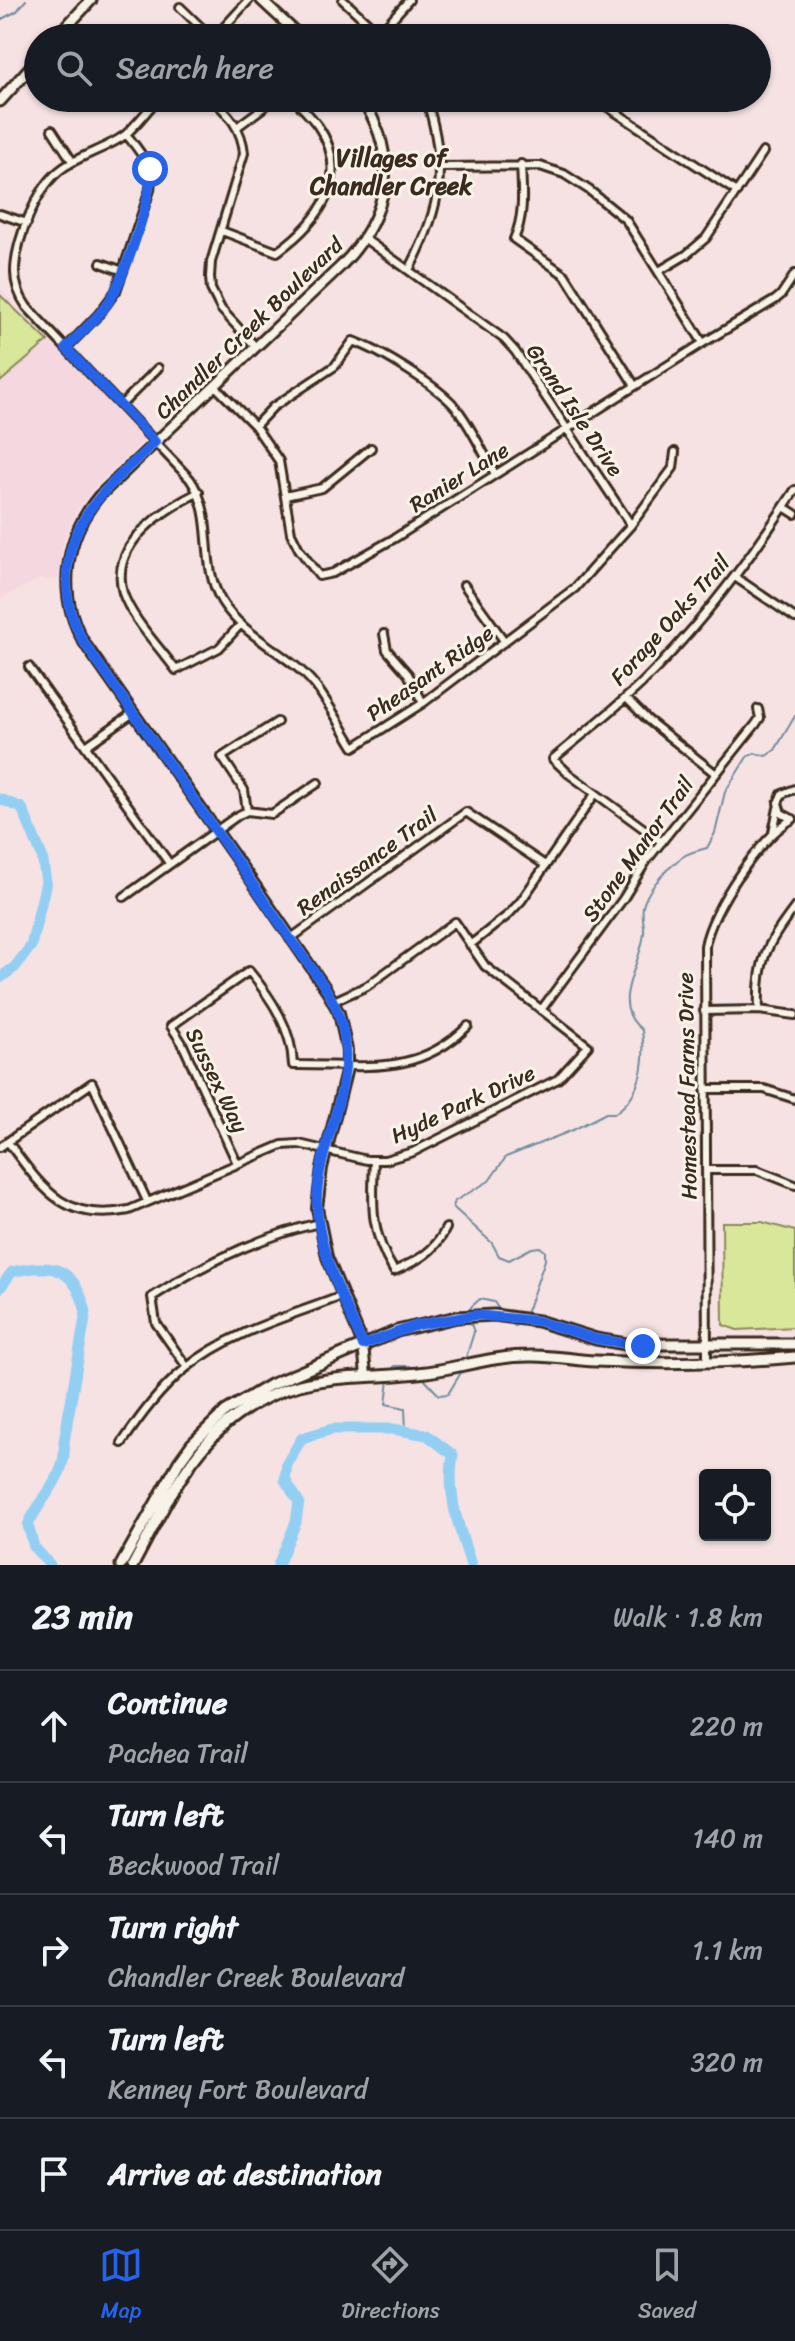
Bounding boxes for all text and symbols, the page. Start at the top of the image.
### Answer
search box [24,24,771,112]
text: Search here [116,41,274,95]
icon: search [52,46,96,90]
district label: Villages of Chandler Creek [309,137,473,207]
route start [132,151,168,187]
street label: Chandler Creek Boulevard [145,226,354,429]
street label: Grand Isle Drive [516,335,634,485]
street label: Ranier Lane [401,431,517,523]
street label: Forage Oaks Trail [600,545,741,695]
street label: Pheasant Ridge [358,614,502,732]
street label: Stone Manor Trail [572,767,705,930]
street label: Renaissance Trail [288,796,447,926]
street label: Homestead Farms Drive [666,972,708,1200]
street label: Sussex Way [175,1020,260,1140]
street label: Hyde Park Drive [384,1053,542,1155]
route end [625,1328,661,1364]
map controls [699,1469,771,1541]
button: locate [699,1469,771,1541]
text: 23 min [32,1587,133,1647]
text: Walk · 1.8 km [613,1594,763,1640]
text: Continue [108,1676,227,1730]
text: 220 m [690,1703,763,1749]
icon: ahead [32,1704,76,1748]
text: Pachea Trail [108,1730,248,1776]
text: Turn left [108,1788,224,1842]
text: 140 m [692,1815,763,1861]
icon: left [32,1816,76,1860]
text: Beckwood Trail [108,1842,279,1888]
text: Turn right [108,1900,238,1954]
text: 1.1 km [692,1927,763,1973]
icon: right [32,1928,76,1972]
text: Chandler Creek Boulevard [108,1954,404,2000]
text: Turn left [108,2012,224,2066]
text: 320 m [691,2039,763,2085]
icon: left [32,2040,76,2084]
text: Kenney Fort Boulevard [108,2066,368,2112]
text: Arrive at destination [108,2147,382,2201]
icon: arrive [32,2152,76,2196]
tab: Map [99,2243,143,2330]
tab: Directions [341,2243,440,2330]
tab: Saved [638,2243,696,2330]

